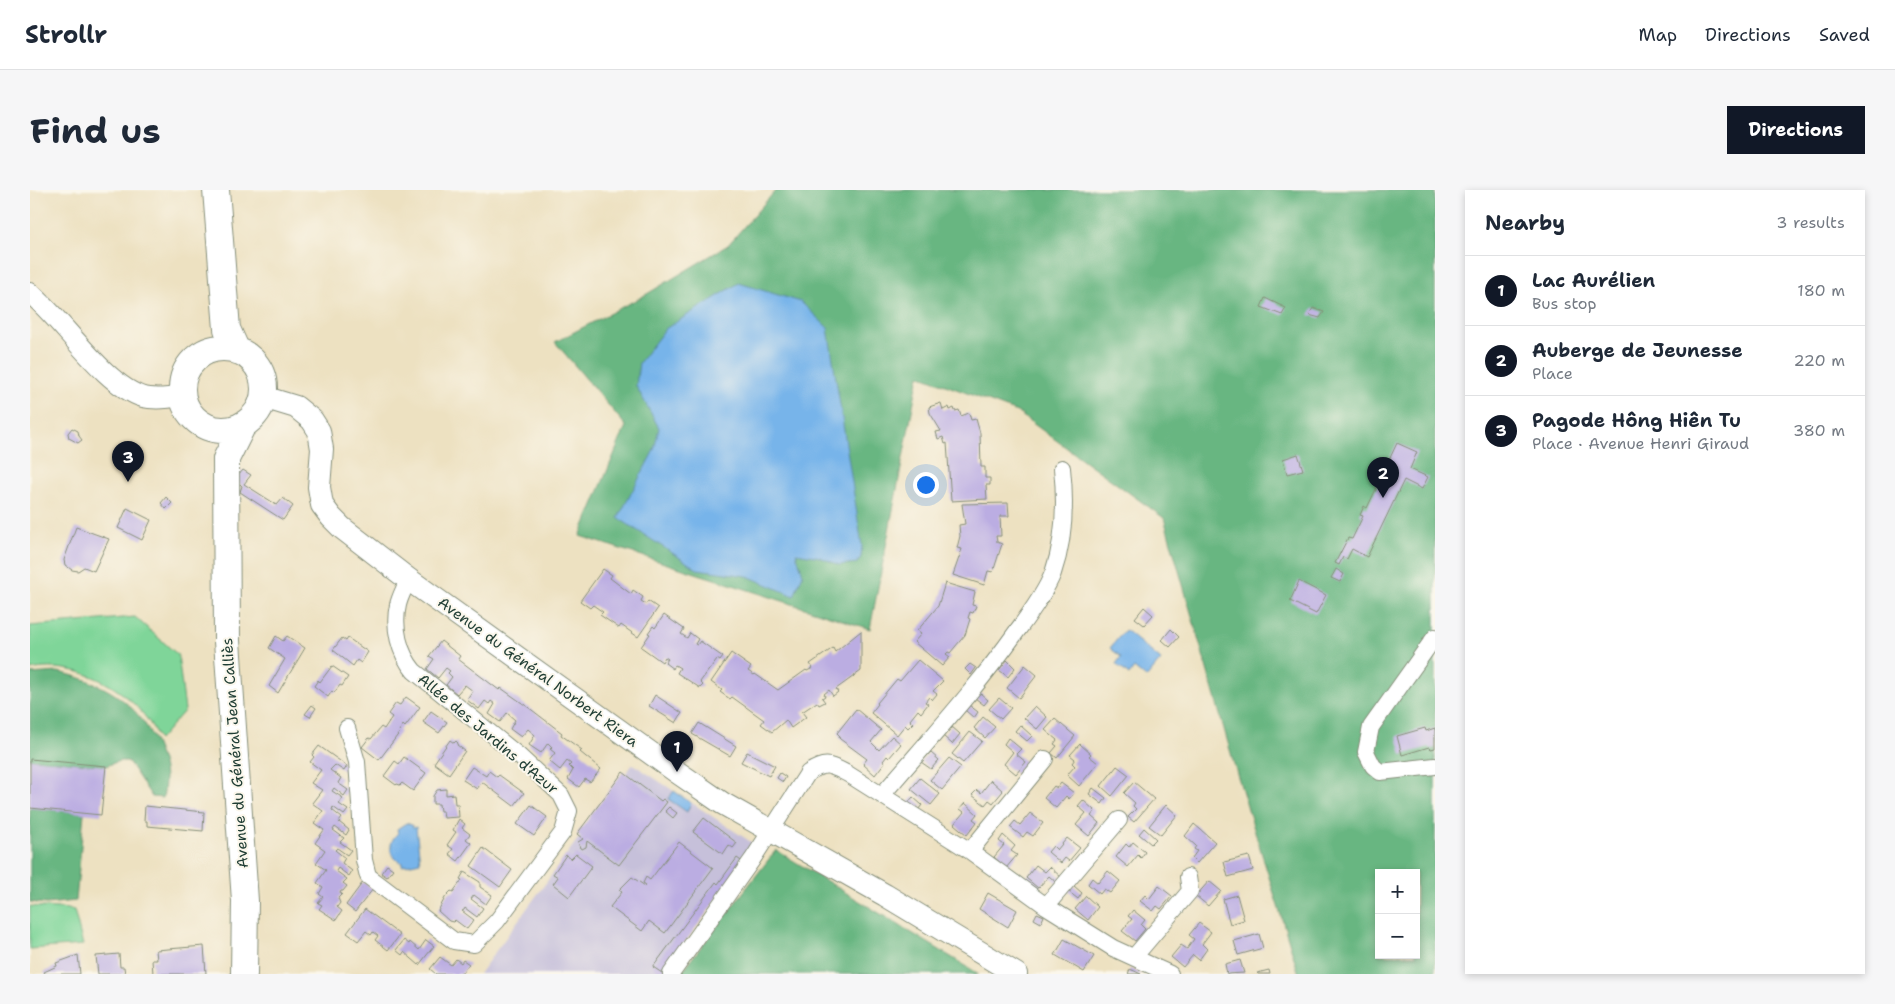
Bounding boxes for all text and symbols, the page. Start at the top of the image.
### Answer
text: Strollr [25,19,107,51]
text: Map [1639,23,1677,47]
text: Directions [1705,23,1791,47]
text: Saved [1819,23,1870,47]
button: Directions [1727,106,1865,154]
text: Find us [30,107,161,154]
text: Nearby [1485,209,1565,237]
text: 3 results [1776,212,1845,233]
text: Lac Aurélien [1532,268,1655,293]
text: 1 [1497,280,1505,301]
text: 180 m [1797,280,1845,301]
text: Bus stop [1532,293,1597,314]
text: Auberge de Jeunesse [1532,338,1743,363]
text: 2 [1495,350,1507,371]
text: 220 m [1793,350,1845,371]
text: Place [1532,363,1573,384]
text: Pagode Hông Hiên Tu [1532,408,1741,433]
text: 3 [1495,420,1507,441]
text: 380 m [1793,420,1845,441]
text: Place · Avenue Henri Giraud [1532,433,1749,454]
pin: 3 [112,441,144,482]
pin: 2 [1367,457,1399,498]
your location [913,472,939,498]
street label: Avenue du Général Norbert Riera [434,592,643,752]
street label: Avenue du Général Jean Calliès [217,637,253,869]
street label: Allée des Jardins d'Azur [414,669,562,799]
pin: 1 [661,731,693,772]
map controls [1375,869,1420,959]
button: + [1375,869,1420,914]
button: − [1375,914,1420,959]

